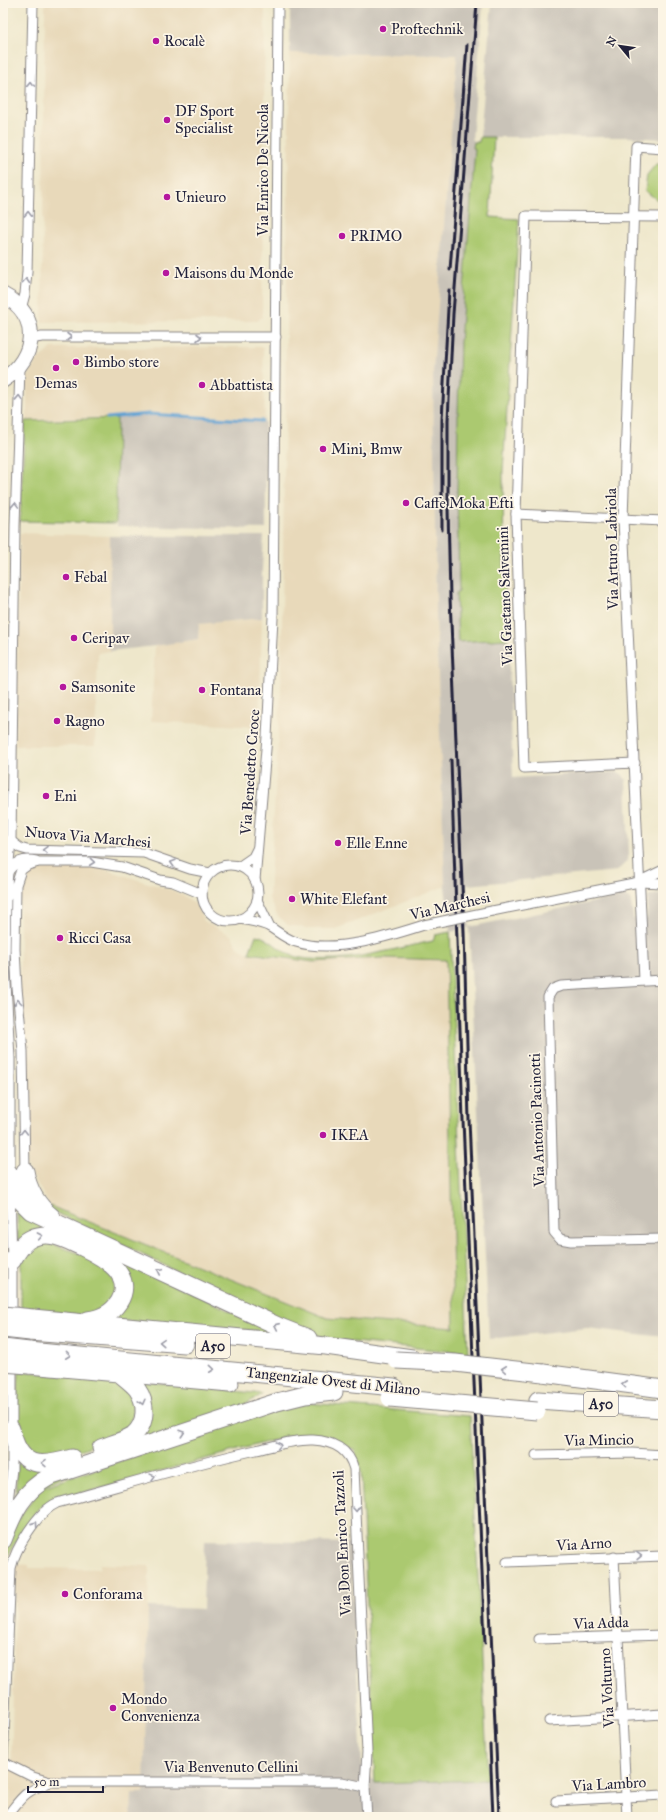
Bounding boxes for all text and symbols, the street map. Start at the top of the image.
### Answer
place label: Proftechnik [391,20,463,38]
marker: Proftechnik [378,24,388,34]
north arrow [600,26,640,66]
place label: Rocalè [164,32,205,50]
text: N [604,34,620,49]
marker: Rocalè [151,36,161,46]
one-way arrow [27,81,36,87]
place label: DF Sport Specialist [175,102,235,137]
street label: Via Enrico De Nicola [254,103,272,237]
marker: DF Sport Specialist [162,115,172,125]
place label: Unieuro [175,188,226,206]
marker: Unieuro [162,192,172,202]
one-way arrow [24,211,32,217]
place label: PRIMO [350,227,402,245]
marker: PRIMO [337,231,347,241]
place label: Maisons du Monde [174,264,293,282]
marker: Maisons du Monde [161,268,171,278]
one-way arrow [22,278,31,284]
one-way arrow [66,333,72,341]
one-way arrow [196,333,202,341]
place label: Bimbo store [84,353,159,371]
marker: Bimbo store [71,357,81,367]
marker: Demas [51,363,61,373]
place label: Demas [35,374,77,392]
place label: Abbattista [209,376,274,394]
marker: Abbattista [197,380,207,390]
one-way arrow [15,395,23,401]
place label: Mini, Bmw [331,440,402,458]
marker: Mini, Bmw [318,444,328,454]
street label: Via Arturo Labriola [602,487,622,611]
place label: Caffe Moka Efti [414,494,514,512]
marker: Caffe Moka Efti [401,498,411,508]
one-way arrow [11,502,20,508]
street label: Via Gaetano Salvemini [494,526,516,667]
place label: Febal [74,568,108,586]
marker: Febal [61,572,71,582]
place label: Ceripav [82,629,130,647]
marker: Ceripav [69,633,79,643]
place label: Samsonite [71,678,135,696]
place label: Fontana [210,681,262,699]
marker: Samsonite [58,682,68,692]
marker: Fontana [197,685,207,695]
street label: Via Benedetto Croce [237,709,263,836]
place label: Ragno [65,712,105,730]
marker: Ragno [52,716,62,726]
place label: Eni [54,787,77,805]
marker: Eni [41,791,51,801]
street label: Nuova Via Marchesi [24,823,152,851]
place label: Elle Enne [346,834,408,852]
marker: Elle Enne [333,838,343,848]
one-way arrow [42,846,48,854]
one-way arrow [89,858,95,867]
one-way arrow [169,859,176,868]
street label: Via Marchesi [407,888,492,924]
place label: White Elefant [300,890,388,908]
marker: White Elefant [287,894,297,904]
place label: Ricci Casa [68,929,132,947]
marker: Ricci Casa [55,933,65,943]
one-way arrow [14,999,23,1005]
street label: Via Antonio Pacinotti [526,1053,548,1188]
place label: IKEA [331,1126,369,1144]
one-way arrow [20,1129,28,1135]
marker: IKEA [318,1130,328,1140]
one-way arrow [37,1233,43,1241]
one-way arrow [156,1268,164,1276]
one-way arrow [274,1323,282,1331]
road number: A50 [196,1334,230,1358]
one-way arrow [159,1337,165,1346]
one-way arrow [65,1350,71,1359]
street label: Tangenziale Ovest di Milano [245,1363,421,1399]
one-way arrow [208,1364,215,1373]
one-way arrow [501,1365,507,1374]
one-way arrow [621,1380,627,1389]
road number: A50 [584,1392,618,1416]
one-way arrow [138,1399,146,1405]
one-way arrow [179,1429,186,1438]
street label: Via Mincio [563,1430,634,1450]
one-way arrow [275,1442,282,1450]
one-way arrow [41,1459,47,1467]
street label: Via Don Enrico Tazzoli [329,1470,355,1617]
one-way arrow [149,1473,156,1482]
one-way arrow [352,1506,360,1512]
one-way arrow [30,1521,37,1528]
street label: Via Arno [555,1534,613,1554]
one-way arrow [636,1552,642,1560]
place label: Conforama [73,1585,143,1603]
marker: Conforama [60,1589,70,1599]
street label: Via Adda [572,1613,630,1633]
street label: Via Volturno [596,1647,618,1729]
place label: Mondo Convenienza [121,1690,201,1725]
marker: Mondo Convenienza [108,1703,118,1713]
street label: Via Benvenuto Cellini [163,1758,298,1776]
scale bar [28,1768,103,1794]
street label: Via Lambro [570,1773,647,1795]
text: 50 m [34,1775,59,1789]

